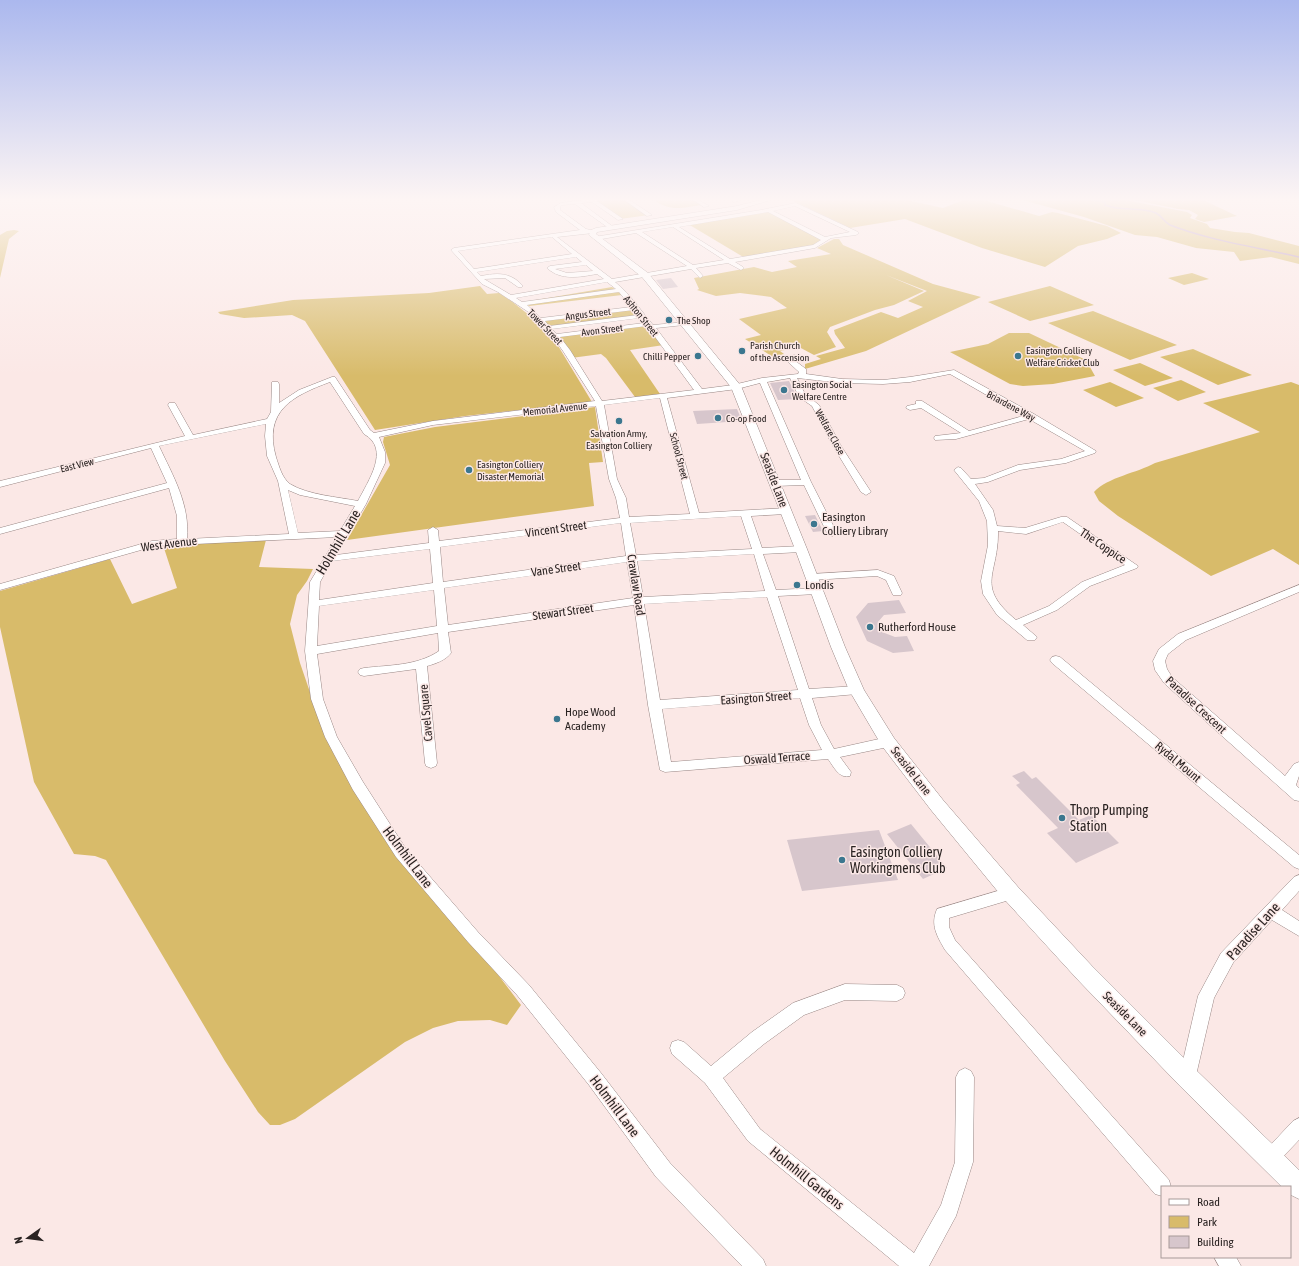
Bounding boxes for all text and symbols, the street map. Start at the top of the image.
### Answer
street label: Ashton Street [621,294,661,339]
street label: Angus Street [565,306,611,322]
street label: Tower Street [525,307,565,347]
marker: The Shop [664,315,674,325]
place label: The Shop [677,315,711,326]
street label: Avon Street [581,322,624,338]
place label: Parish Church of the Ascension [750,340,810,363]
place label: Easington Colliery Welfare Cricket Club [1026,345,1100,368]
marker: Parish Church of the Ascension [737,346,747,356]
place label: Chilli Pepper [643,351,691,362]
marker: Chilli Pepper [693,351,703,361]
marker: Easington Colliery Welfare Cricket Club [1013,351,1023,361]
place label: Easington Social Welfare Centre [792,379,852,402]
marker: Easington Social Welfare Centre [779,385,789,395]
street label: Briardene Way [985,389,1037,423]
street label: Memorial Avenue [522,400,588,418]
street label: Welfare Close [813,407,847,457]
marker: Co-op Food [713,413,723,423]
place label: Co-op Food [726,413,767,424]
marker: Salvation Army, Easington Colliery [614,416,624,426]
place label: Salvation Army, Easington Colliery [586,428,652,451]
street label: School Street [667,431,691,481]
street label: Seaside Lane [757,451,791,509]
street label: East View [59,456,95,474]
place label: Easington Colliery Disaster Memorial [477,459,544,482]
marker: Easington Colliery Disaster Memorial [464,465,474,475]
street label: Holmhill Lane [312,507,364,577]
place label: Easington Colliery Library [822,510,888,538]
street label: Vincent Street [525,518,588,540]
marker: Easington Colliery Library [809,519,819,529]
street label: The Coppice [1077,525,1129,567]
street label: West Avenue [140,534,198,554]
street label: Crawlaw Road [624,553,648,617]
street label: Vane Street [530,558,582,579]
place label: Londis [805,578,834,592]
marker: Londis [792,580,802,590]
street label: Stewart Street [532,601,595,623]
place label: Rutherford House [878,620,956,634]
marker: Rutherford House [865,622,875,632]
street label: Paradise Crescent [1163,673,1230,737]
street label: Cavel Square [417,684,435,742]
street label: Easington Street [720,688,793,707]
place label: Hope Wood Academy [565,705,616,733]
marker: Hope Wood Academy [552,714,562,724]
street label: Rydal Mount [1152,739,1204,786]
street label: Seaside Lane [888,744,934,798]
street label: Oswald Terrace [743,749,811,767]
place label: Thorp Pumping Station [1070,802,1148,834]
marker: Thorp Pumping Station [1057,813,1067,823]
street label: Holmhill Lane [380,823,436,891]
place label: Easington Colliery Workingmens Club [850,844,946,876]
marker: Easington Colliery Workingmens Club [837,855,847,865]
street label: Paradise Lane [1223,899,1283,963]
street label: Seaside Lane [1100,989,1150,1039]
street label: Holmhill Lane [587,1072,643,1140]
street label: Holmhill Gardens [767,1143,847,1213]
legend [1161,1186,1291,1258]
text: Road [1197,1195,1220,1209]
text: Park [1197,1215,1218,1229]
north arrow [8,1218,48,1258]
text: Building [1197,1235,1235,1249]
text: N [12,1236,25,1245]

